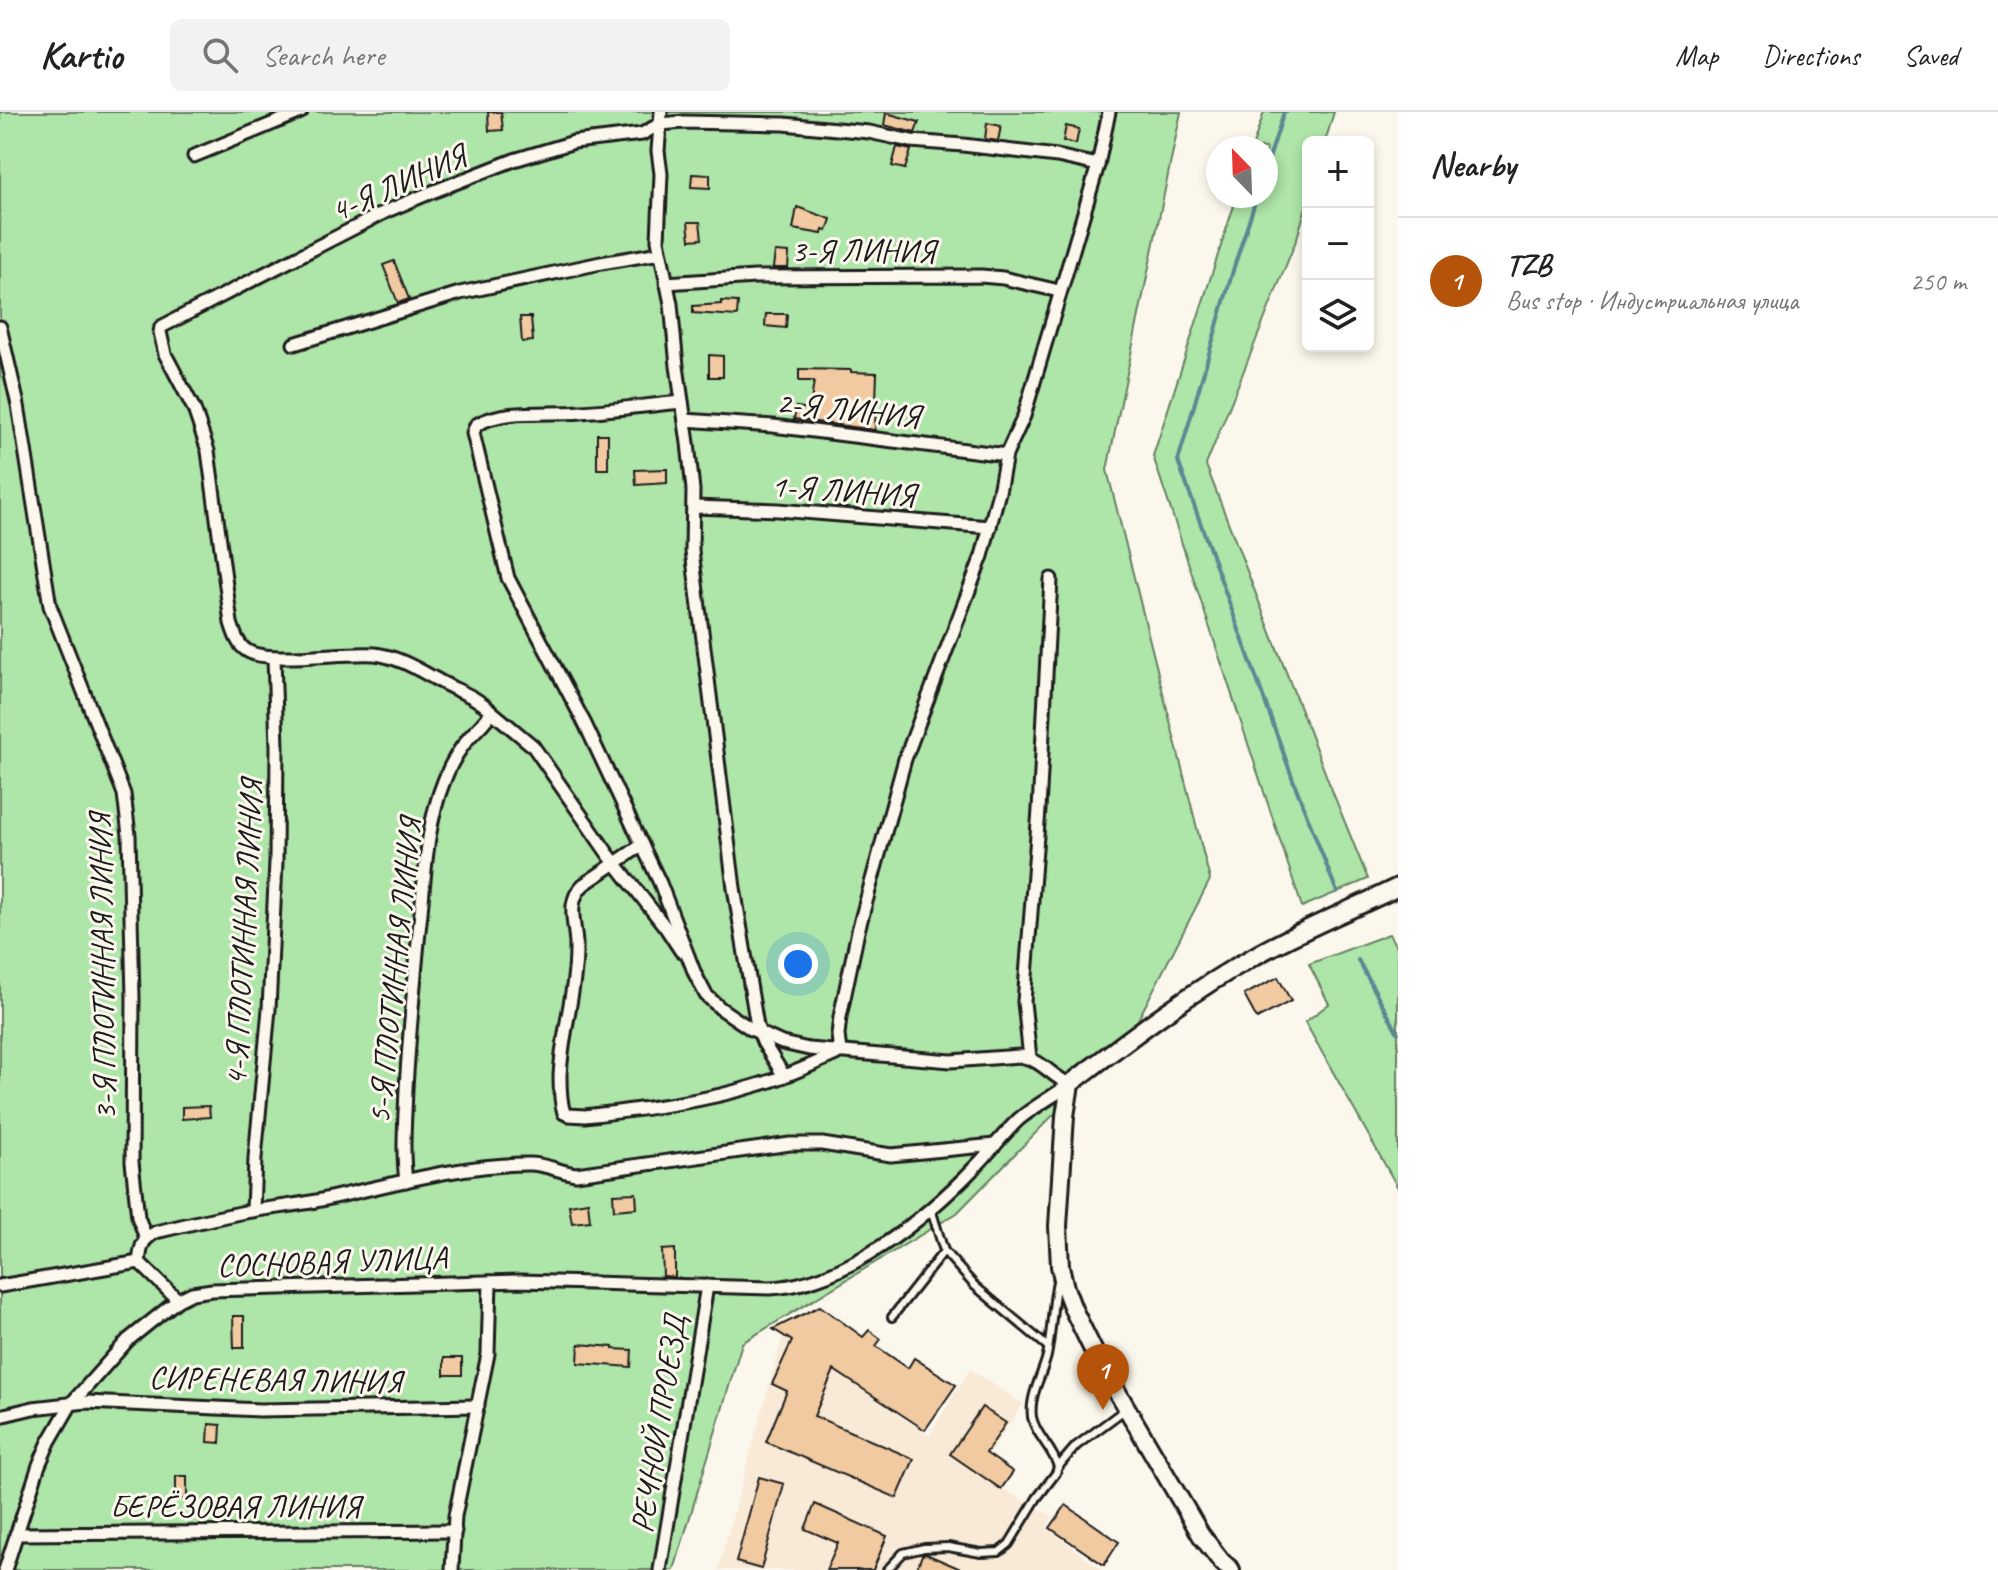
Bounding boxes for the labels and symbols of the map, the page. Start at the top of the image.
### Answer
street label: 4-Я ЛИНИЯ [324,134,476,231]
north arrow [1206,136,1278,208]
street label: 3-Я ЛИНИЯ [791,230,939,271]
street label: 2-Я ЛИНИЯ [774,382,926,438]
street label: 1-Я ЛИНИЯ [770,465,921,516]
street label: 4-Я ПЛОТИННАЯ ЛИНИЯ [215,774,272,1087]
street label: 3-Я ПЛОТИННАЯ ЛИНИЯ [79,809,126,1120]
street label: 5-Я ПЛОТИННАЯ ЛИНИЯ [358,812,431,1125]
your location [778,944,818,984]
street label: СОСНОВАЯ УЛИЦА [216,1237,450,1286]
street label: РЕЧНОЙ ПРОЕЗД [621,1310,696,1535]
pin: 1 [1077,1344,1129,1410]
street label: СИРЕНЕВАЯ ЛИНИЯ [149,1357,406,1402]
street label: БЕРЁЗОВАЯ ЛИНИЯ [110,1486,365,1527]

